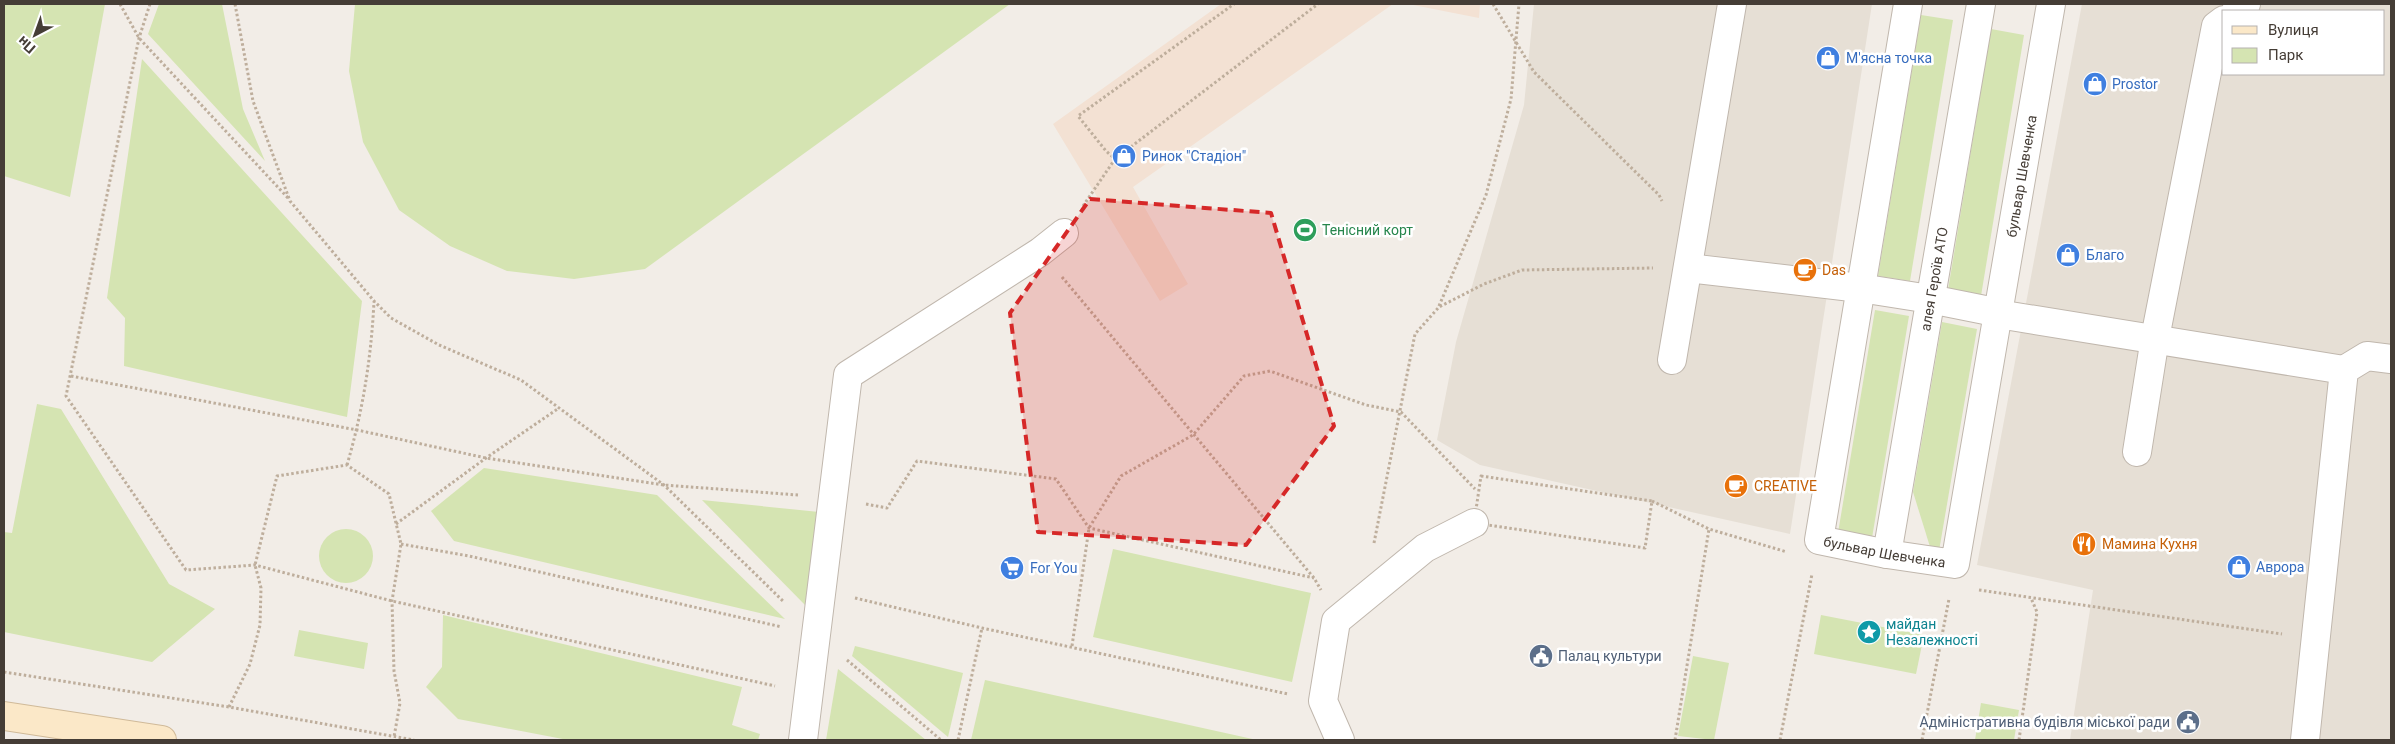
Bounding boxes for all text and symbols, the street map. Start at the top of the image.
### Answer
north arrow [10,10,60,60]
legend [2222,10,2385,75]
text: Вулиця [2268,21,2319,39]
text: Пн [14,33,38,57]
shop icon: М'ясна точка [1815,45,1841,71]
text: Парк [2268,46,2303,64]
place label: М'ясна точка [1846,50,1932,66]
shop icon: Prostor [2082,71,2108,97]
place label: Prostor [2112,76,2158,92]
street label: бульвар Шевченка [2003,114,2040,239]
shop icon: Ринок "Стадіон" [1111,143,1137,169]
place label: Ринок "Стадіон" [1142,148,1246,164]
sports icon: Тенісний корт [1292,217,1318,243]
place label: Тенісний корт [1322,222,1413,238]
street label: алея Героїв АТО [1917,226,1951,332]
shop icon: Благо [2055,242,2081,268]
place label: Благо [2086,247,2124,263]
cafe icon: Das [1792,257,1818,283]
place label: Das [1822,262,1846,278]
cafe icon: CREATIVE [1723,473,1749,499]
place label: CREATIVE [1754,478,1817,494]
restaurant icon: Мамина Кухня [2071,531,2097,557]
street label: бульвар Шевченка [1822,533,1947,571]
place label: Мамина Кухня [2102,536,2198,552]
shop icon: Аврора [2226,554,2252,580]
supermarket icon: For You [999,555,1025,581]
place label: Аврора [2256,559,2304,575]
place label: For You [1030,560,1077,576]
place label: майдан Незалежності [1886,616,1978,648]
place icon: майдан Незалежності [1856,619,1882,645]
public building icon: Палац культури [1528,643,1554,669]
place label: Палац культури [1558,648,1662,664]
public building icon: Адміністративна будівля міської ради [2175,709,2201,735]
place label: Адміністративна будівля міської ради [1920,714,2170,730]

